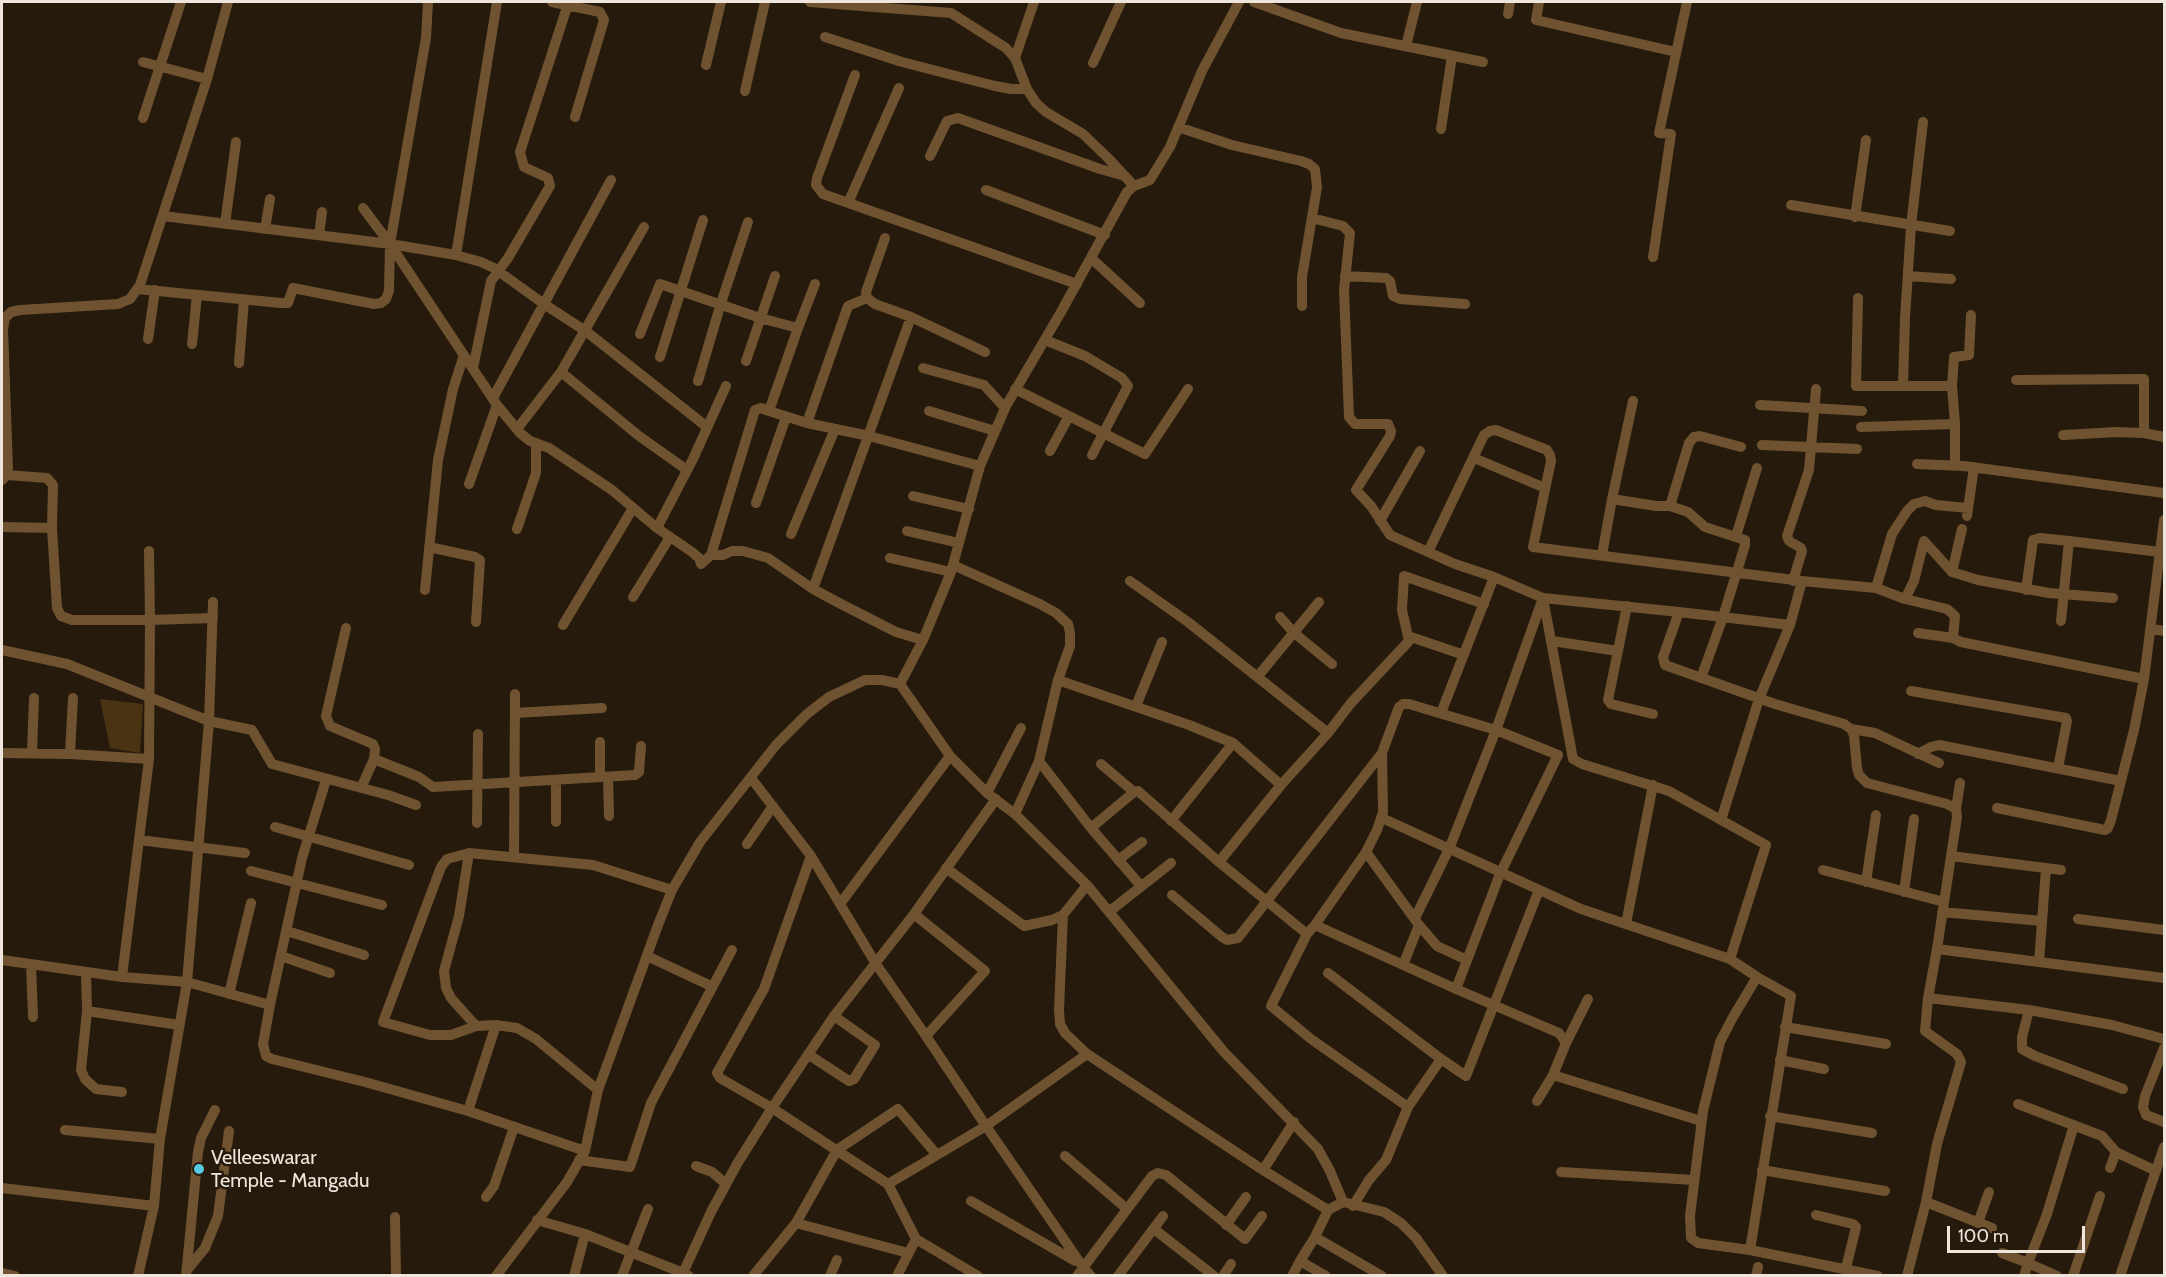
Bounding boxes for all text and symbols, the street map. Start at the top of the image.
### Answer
place label: Velleeswarar Temple - Mangadu [211,1146,369,1193]
marker: Velleeswarar Temple - Mangadu [192,1162,206,1176]
scale bar [1950,1214,2088,1252]
text: 100 m [1958,1225,2009,1247]

